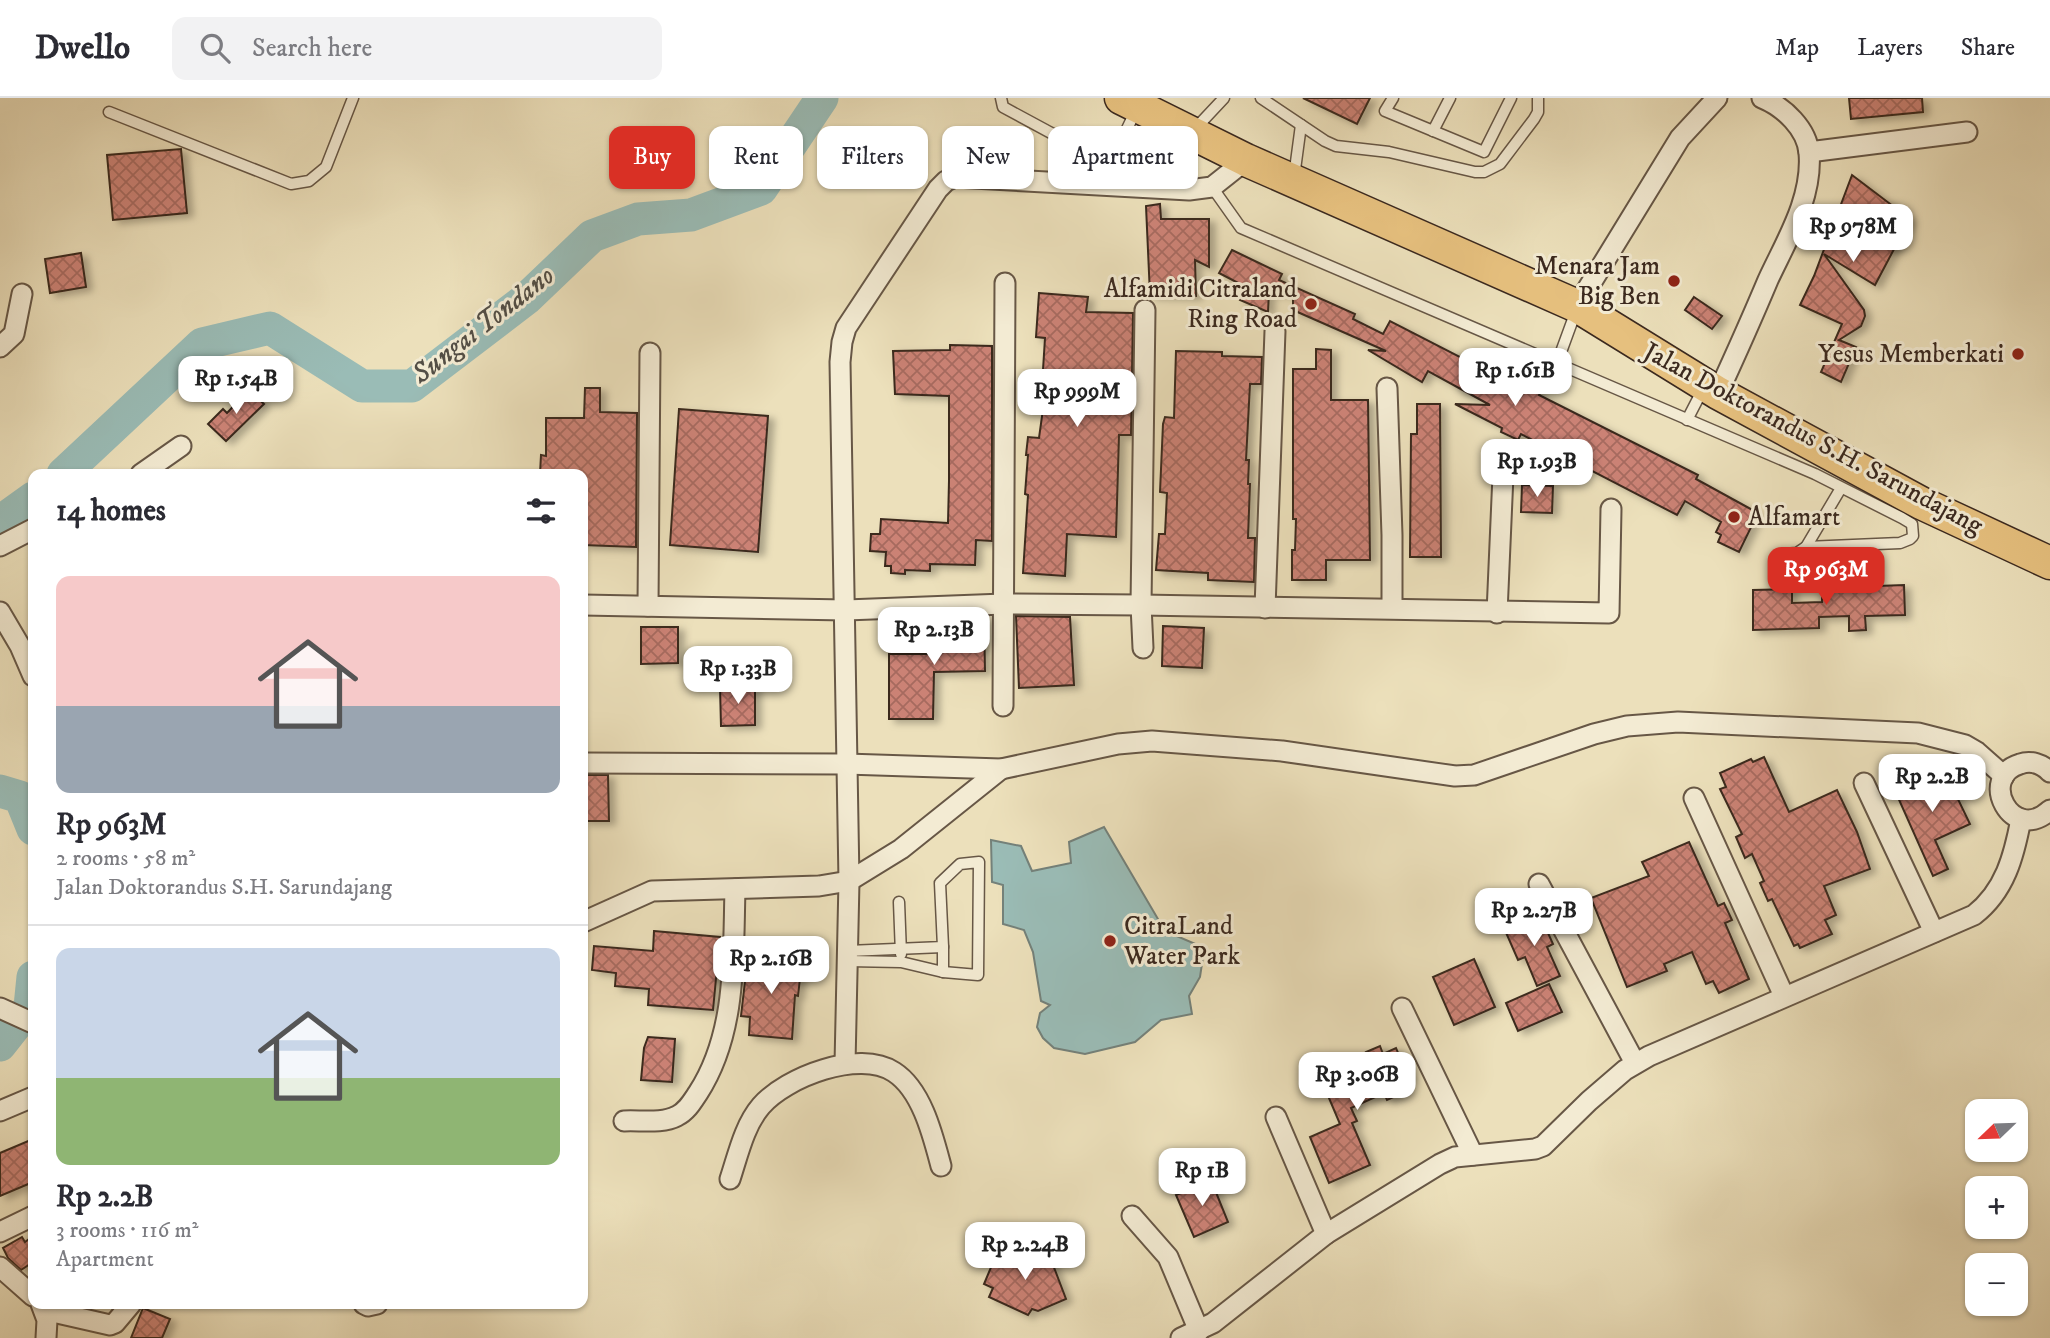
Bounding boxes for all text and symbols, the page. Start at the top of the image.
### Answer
search box [172,17,662,80]
text: Dwello [35,28,130,69]
icon: search [196,29,234,67]
text: Search here [252,32,372,65]
text: Map [1775,33,1819,63]
text: Layers [1857,33,1923,63]
text: Share [1961,33,2015,63]
chip: Buy [609,126,695,189]
chip: Rent [709,126,803,189]
chip: Filters [817,126,928,189]
chip: New [942,126,1034,189]
chip: Apartment [1048,126,1198,189]
pin: Rp 978M [1788,204,1918,264]
text: Rp 978M [1809,212,1897,241]
place label: Menara Jam Big Ben [1534,250,1660,313]
water label: Sungai Tondano [404,258,561,392]
place label: Alfamidi Citraland Ring Road [1104,273,1297,336]
marker: Menara Jam Big Ben [1666,273,1682,289]
marker: Alfamidi Citraland Ring Road [1303,296,1319,312]
street label: Jalan Doktorandus S.H. Sarundajang [1636,334,1989,543]
place label: Yesus Memberkati [1818,338,2004,371]
marker: Yesus Memberkati [2010,346,2026,362]
pin: Rp 1.61B [1443,348,1587,408]
pin: Rp 1.54B [164,356,308,416]
text: Rp 1.61B [1475,356,1555,385]
text: Rp 1.54B [194,364,278,393]
pin: Rp 999M [1012,370,1142,429]
text: Rp 999M [1033,377,1121,406]
pin: Rp 1.93B [1465,440,1609,499]
text: Rp 1.93B [1497,447,1577,476]
icon: filters [522,492,560,530]
text: 14 homes [56,493,166,530]
place label: Alfamart [1748,501,1840,534]
marker: Alfamart [1726,509,1742,525]
pin: Rp 963M [1761,547,1891,607]
text: Rp 963M [1784,555,1868,584]
pin: Rp 2.13B [862,608,1006,667]
text: Rp 2.13B [894,615,974,644]
icon: home [245,621,371,747]
pin: Rp 1.33B [666,646,810,706]
text: Rp 1.33B [699,654,777,683]
pin: Rp 2.2B [1867,754,1997,814]
text: Rp 2.2B [1895,762,1969,791]
text: Rp 963M [56,807,167,844]
text: 2 rooms · 58 m² [56,844,195,873]
text: Jalan Doktorandus S.H. Sarundajang [56,873,392,902]
pin: Rp 2.27B [1462,888,1606,948]
text: Rp 2.27B [1491,896,1577,925]
place label: CitraLand Water Park [1123,910,1240,973]
marker: CitraLand Water Park [1102,933,1118,949]
pin: Rp 2.16B [699,936,843,996]
text: Rp 2.16B [729,944,813,973]
icon: home [245,993,371,1119]
pin: Rp 3.06B [1285,1052,1429,1112]
text: Rp 3.06B [1315,1060,1399,1089]
north arrow [1965,1099,2028,1162]
map controls [1965,1099,2028,1316]
pin: Rp 1B [1153,1148,1251,1208]
text: Rp 1B [1175,1156,1229,1185]
button: + [1965,1176,2028,1239]
text: Rp 2.2B [56,1179,153,1216]
text: 3 rooms · 116 m² [56,1216,199,1245]
pin: Rp 2.24B [953,1222,1097,1282]
text: Rp 2.24B [981,1230,1069,1259]
text: Apartment [56,1245,154,1274]
button: − [1965,1253,2028,1316]

